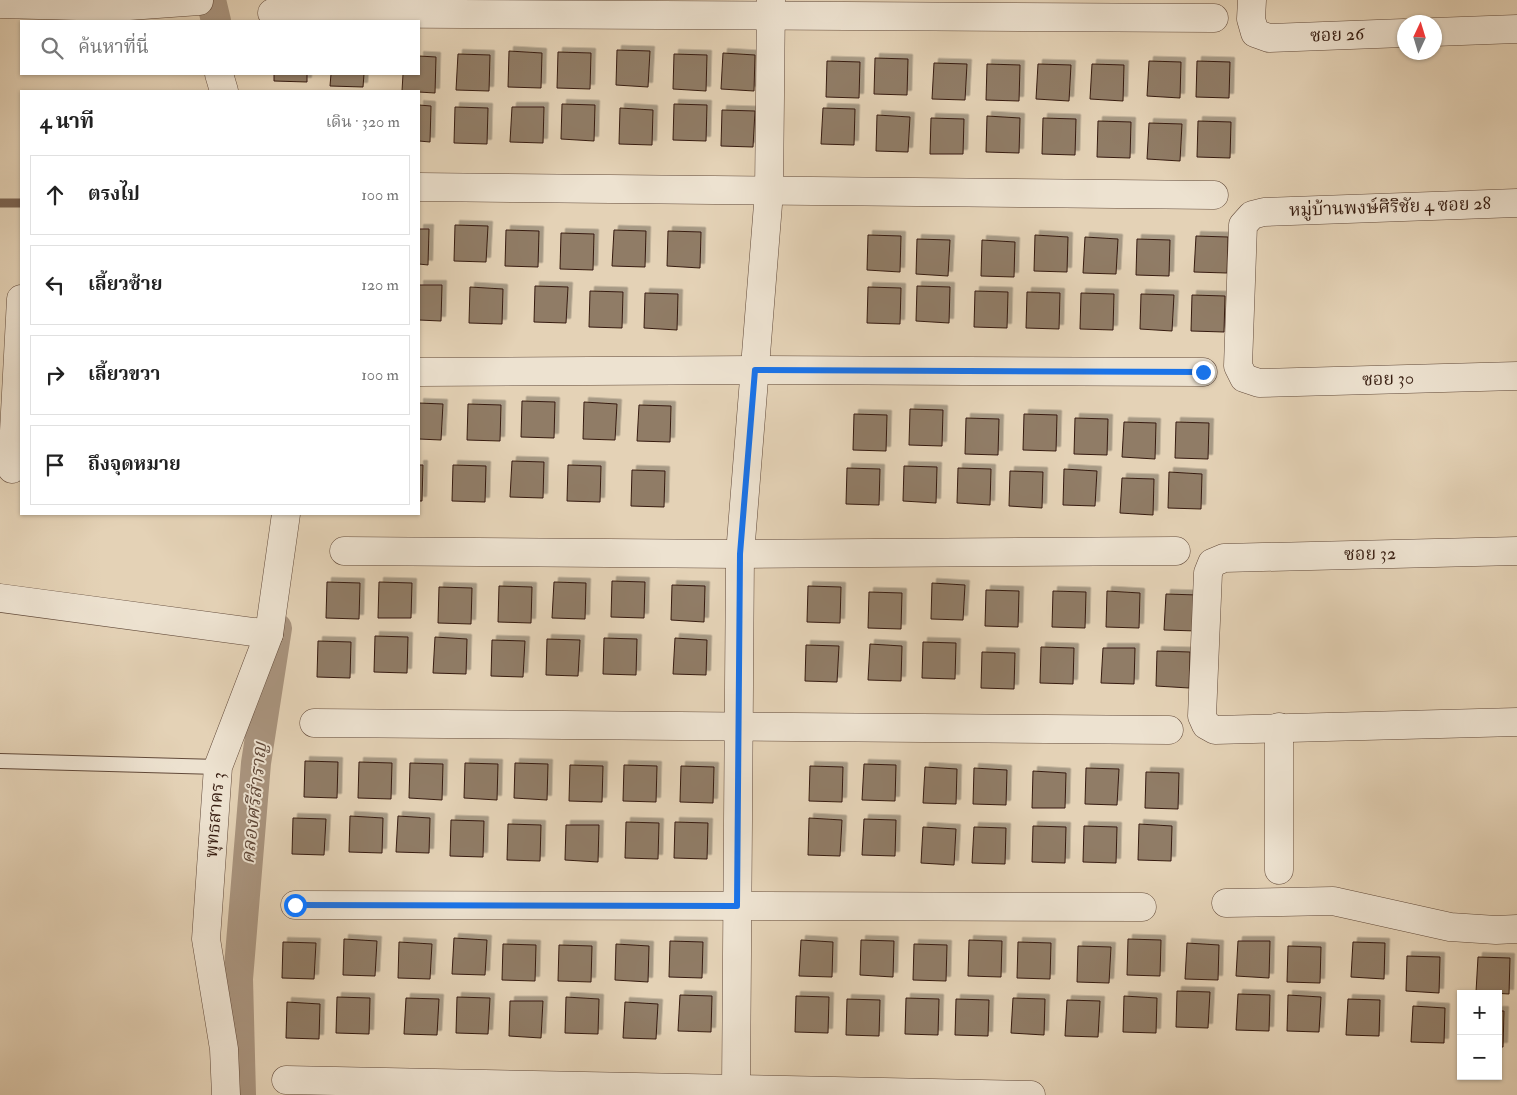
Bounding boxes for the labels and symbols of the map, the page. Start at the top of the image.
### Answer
north arrow [1397,15,1442,60]
street label: ซอย 26 [1310,23,1365,47]
street label: หมู่บ้านพงษ์ศิริชัย 4 ซอย 28 [1289,192,1491,222]
route end [1192,361,1215,384]
street label: ซอย 30 [1362,367,1414,391]
street label: ซอย 32 [1344,542,1396,566]
water label: คลองศรีสำราญ [236,740,272,865]
street label: พุทธสาคร 3 [200,771,230,859]
route start [284,894,307,917]

